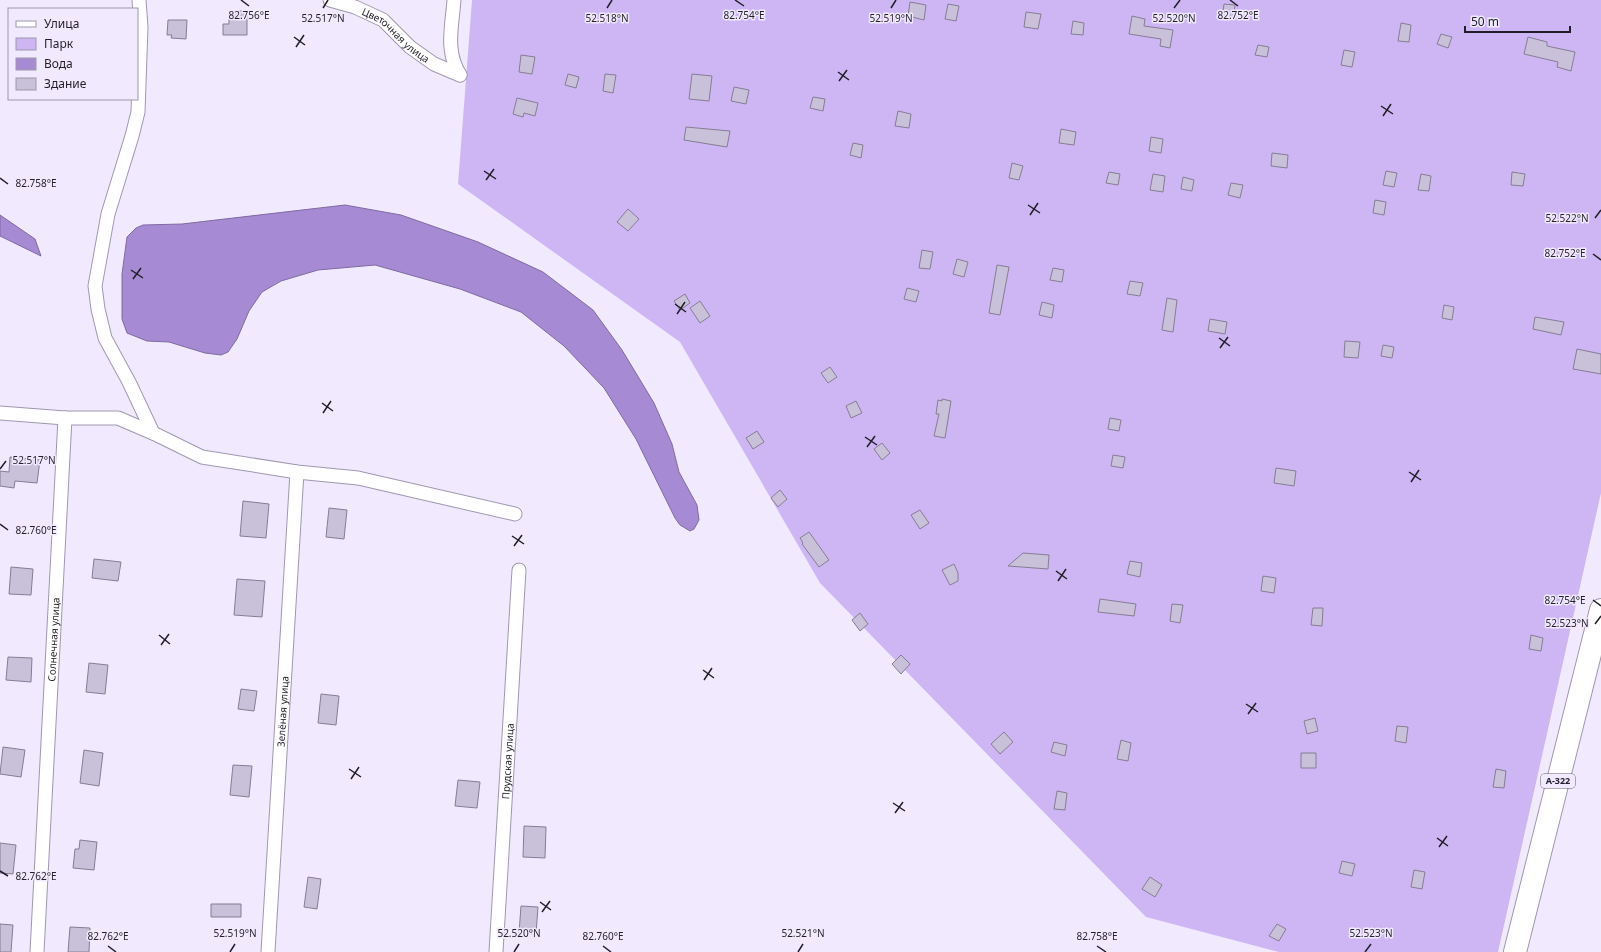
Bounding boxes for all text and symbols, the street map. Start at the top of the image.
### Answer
street label: Цветочная улица [360,4,432,66]
legend [8,8,138,100]
text: 82.756°E [228,8,270,22]
text: 82.754°E [723,8,765,22]
text: 82.752°E [1217,8,1259,22]
scale bar [1465,8,1570,34]
text: 52.517°N [301,11,345,25]
text: 52.518°N [585,11,629,25]
text: 52.519°N [869,11,913,25]
text: 52.520°N [1152,11,1196,25]
text: 50 m [1471,13,1499,30]
text: Улица [44,15,79,32]
text: Парк [44,35,74,52]
text: Вода [44,55,73,72]
text: Здание [44,75,87,92]
text: 82.758°E [15,176,57,190]
text: 52.522°N [1545,211,1589,225]
text: 82.752°E [1544,246,1586,260]
text: 52.517°N [12,453,56,467]
text: 82.760°E [15,523,57,537]
text: 82.754°E [1544,593,1586,607]
street label: Солнечная улица [44,597,63,682]
text: 52.523°N [1545,616,1589,630]
street label: Зелёная улица [273,676,292,747]
street label: Прудская улица [498,723,517,800]
road number: А-322 [1541,774,1575,788]
text: 82.762°E [15,869,57,883]
text: 52.519°N [213,926,257,940]
text: 52.520°N [497,926,541,940]
text: 52.521°N [781,926,825,940]
text: 52.523°N [1349,926,1393,940]
text: 82.762°E [87,929,129,943]
text: 82.760°E [582,929,624,943]
text: 82.758°E [1076,929,1118,943]

